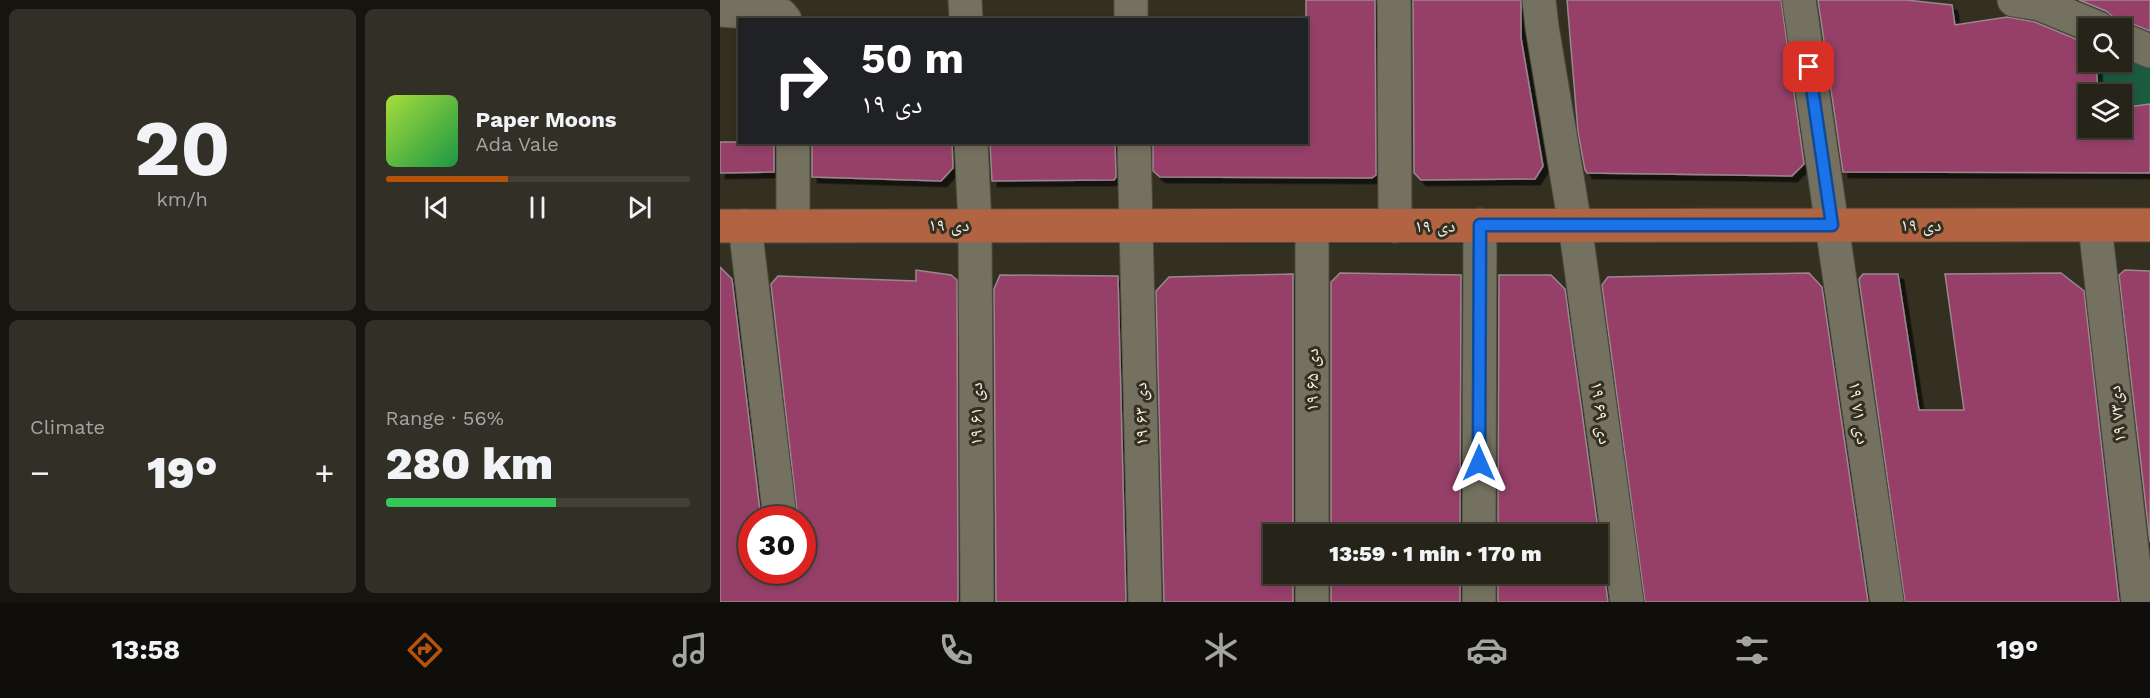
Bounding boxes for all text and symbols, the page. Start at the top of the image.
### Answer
map controls [2078,18,2132,138]
button: search [2078,18,2132,72]
text: 50 m [861,34,964,83]
pin [1783,41,1834,92]
icon: right [762,42,840,120]
icon: arrive [1792,50,1825,83]
button: layers [2078,84,2132,138]
text: ۱۹ دی [861,88,922,120]
text: 20 [134,102,231,194]
text: Paper Moons [476,107,617,132]
text: Ada Vale [476,132,559,156]
text: km/h [156,187,208,211]
icon: previous [420,191,453,224]
icon: pause [521,191,554,224]
icon: next [623,191,656,224]
street label: ۱۹ دی [929,214,969,236]
street label: ۱۹ دی [1901,214,1941,236]
street label: ۱۹ دی [1414,215,1456,237]
street label: ۱۹ دی ۶۵ [1301,348,1323,412]
street label: ۱۹ دی ۶۹ [1586,380,1616,446]
street label: ۱۹ دی ۷۱ [1844,380,1874,446]
street label: ۱۹ دی ۶۱ [965,382,987,446]
street label: ۱۹ دی ۶۳ [1129,382,1153,446]
street label: ۱۹ دی۷۳ [2103,384,2131,444]
text: Range · 56% [386,406,504,430]
text: Climate [30,415,105,439]
position arrow [1447,431,1511,495]
text: 280 km [386,437,553,490]
text: 19° [147,446,218,499]
text: − [30,453,50,492]
text: + [315,453,335,492]
speed limit sign: 30 [738,506,816,584]
text: 13:59 · 1 min · 170 m [1329,541,1542,566]
icon: directions [404,629,446,671]
icon: music [669,629,711,671]
icon: phone [935,629,977,671]
icon: climate [1200,629,1242,671]
icon: car [1466,629,1508,671]
icon: filters [1731,629,1773,671]
text: 13:58 [112,634,180,666]
text: 19° [1997,634,2038,666]

